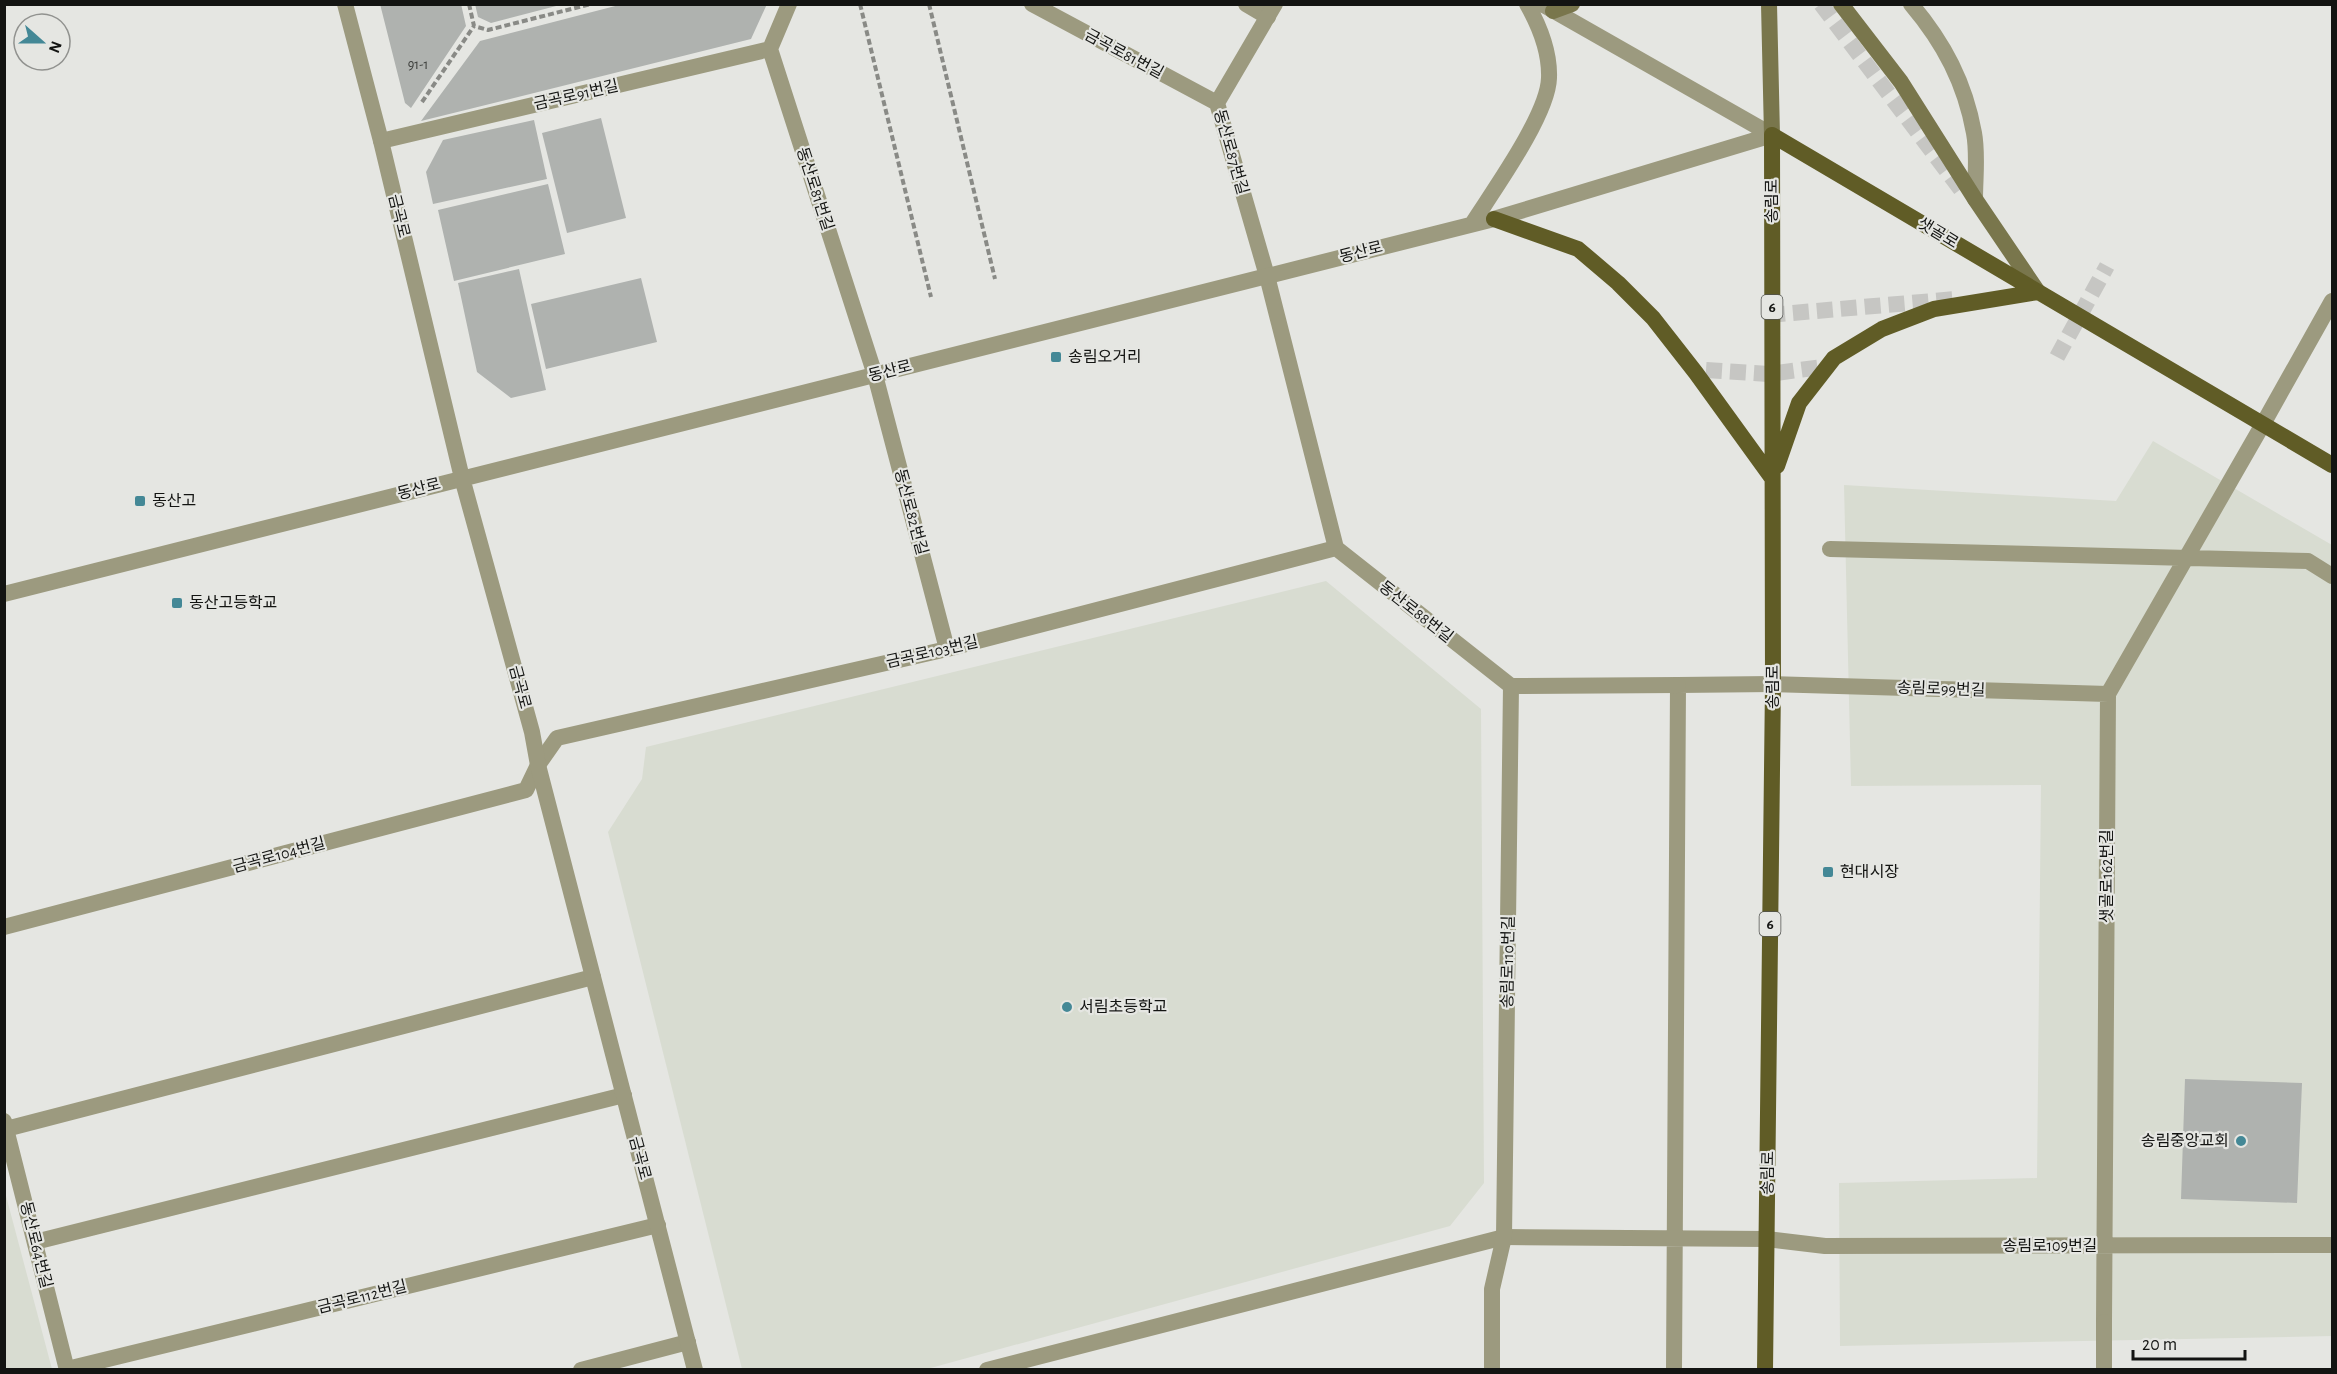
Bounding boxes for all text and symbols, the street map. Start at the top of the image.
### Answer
north arrow [12,12,72,72]
street label: 금곡로81번길 [1082,27,1166,81]
text: N [46,39,65,55]
house number: 91-1 [408,58,428,72]
street label: 금곡로91번길 [532,77,620,113]
street label: 동산로87번길 [1211,108,1251,196]
street label: 동산로81번길 [794,145,836,233]
street label: 송림로 [1764,179,1780,223]
street label: 금곡로 [386,193,412,240]
street label: 샛골로 [1915,215,1961,251]
street label: 동산로 [1338,239,1385,265]
road number: 6 [1762,295,1782,319]
place label: 송림오거리 [1068,349,1142,365]
marker: 송림오거리 [1049,350,1063,364]
street label: 동산로 [867,358,914,384]
street label: 동산로82번길 [892,467,930,557]
street label: 동산로 [396,476,443,502]
place label: 동산고 [152,493,196,509]
marker: 동산고 [133,494,147,508]
street label: 동산로88번길 [1376,578,1456,646]
place label: 동산고등학교 [189,594,277,611]
marker: 동산고등학교 [170,596,184,610]
street label: 금곡로103번길 [884,634,980,670]
street label: 금곡로 [507,664,534,711]
street label: 송림로 [1765,665,1781,709]
street label: 송림로99번길 [1896,679,1986,699]
street label: 샛골로162번길 [2099,829,2115,923]
street label: 금곡로104번길 [231,835,327,875]
place label: 현대시장 [1840,863,1899,880]
marker: 현대시장 [1821,865,1835,879]
road number: 6 [1760,912,1780,936]
street label: 송림로110번길 [1499,915,1517,1009]
place label: 서림초등학교 [1079,998,1167,1015]
marker: 서림초등학교 [1060,1000,1074,1014]
place label: 송림중앙교회 [2141,1133,2229,1149]
marker: 송림중앙교회 [2234,1134,2248,1148]
street label: 금곡로 [627,1135,654,1182]
street label: 송림로 [1760,1151,1776,1195]
street label: 동산로64번길 [17,1200,55,1290]
street label: 송림로109번길 [2002,1238,2098,1254]
street label: 금곡로112번길 [315,1278,409,1316]
scale bar [2133,1323,2246,1361]
text: 20 m [2142,1336,2177,1354]

